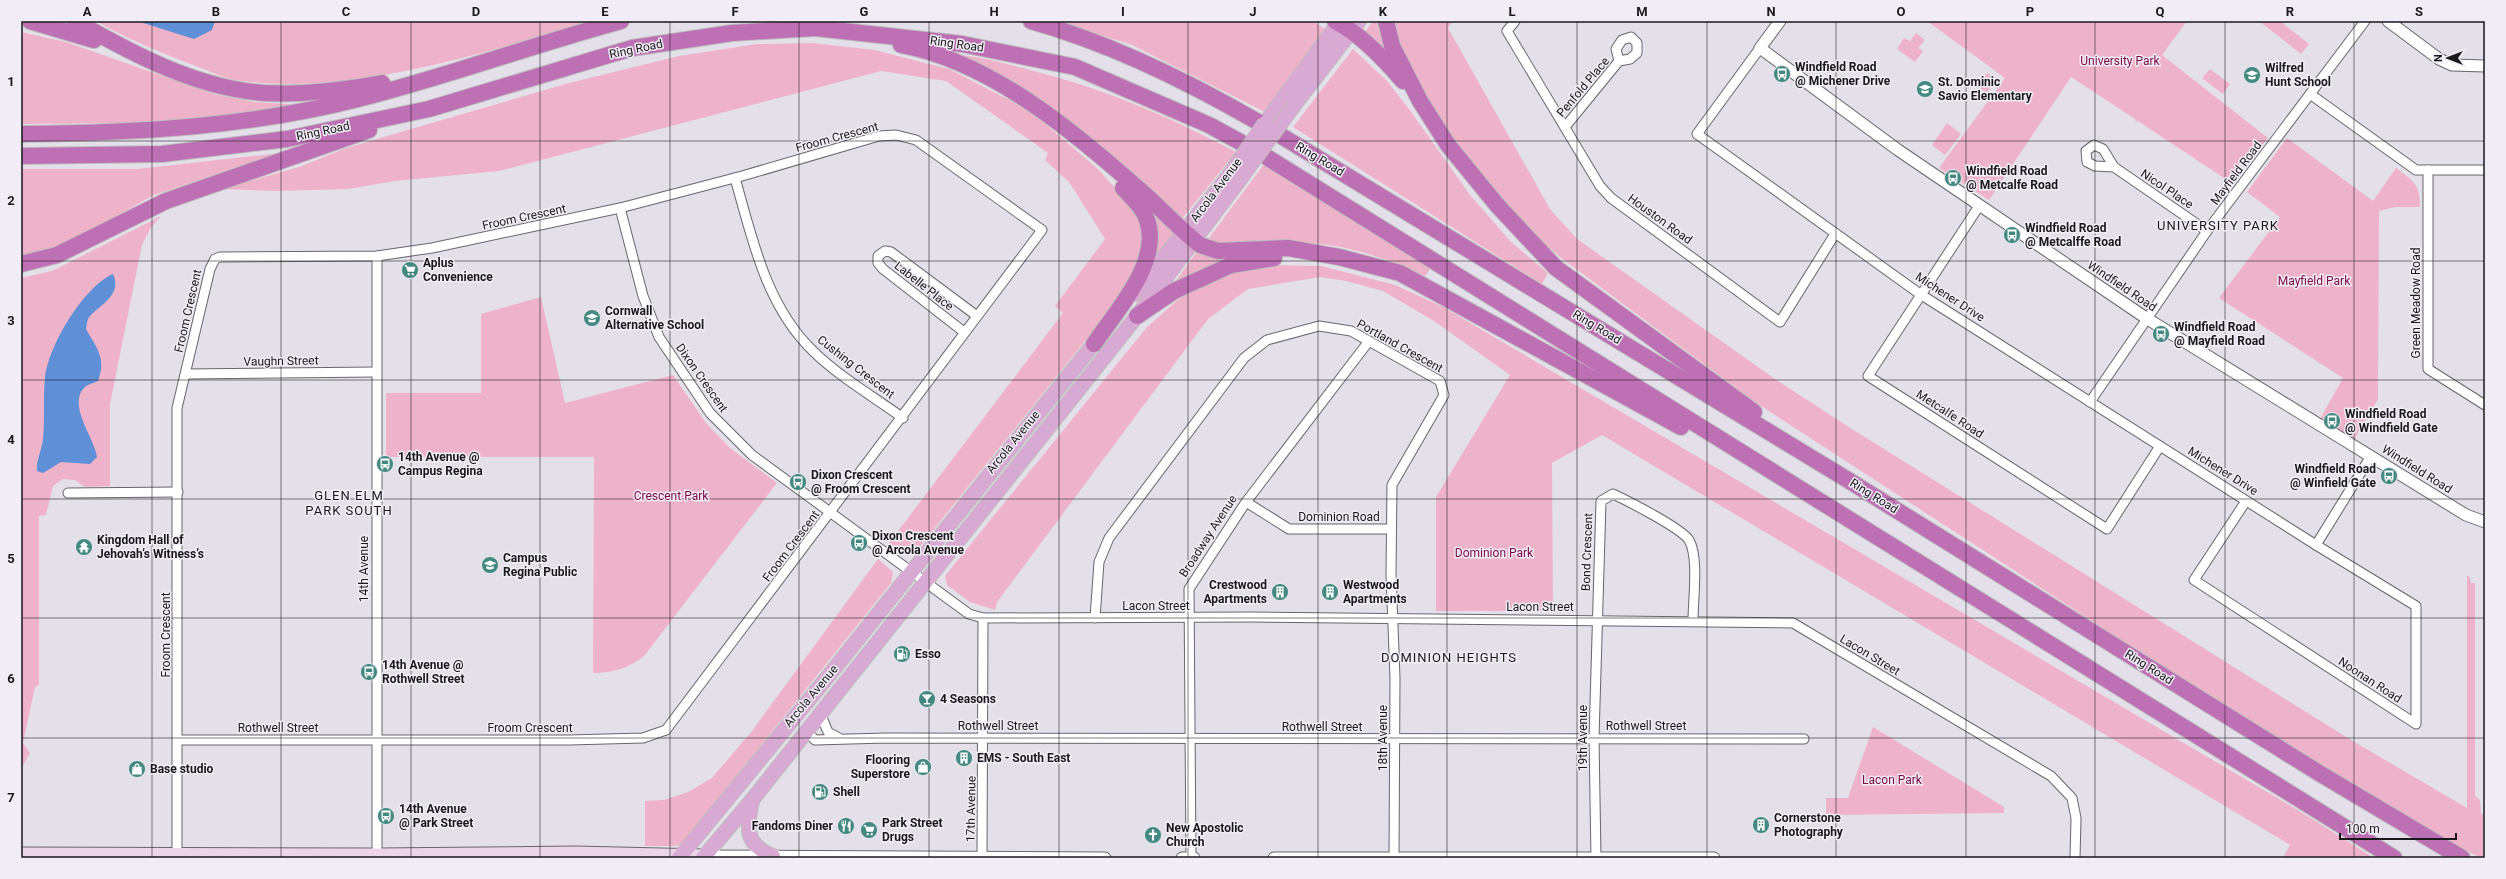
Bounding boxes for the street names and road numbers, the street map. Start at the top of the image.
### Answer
street label: Ring Road [929,33,985,55]
street label: Ring Road [608,37,664,61]
street label: Penfold Place [1554,54,1612,120]
street label: Ring Road [295,119,351,143]
street label: Froom Crescent [794,119,880,155]
street label: Ring Road [1293,139,1347,179]
street label: Mayfield Road [2208,139,2264,207]
street label: Arcola Avenue [1187,155,1245,225]
street label: Nicol Place [2138,166,2196,212]
street label: Houston Road [1625,191,1695,247]
street label: Froom Crescent [481,201,567,233]
street label: Green Meadow Road [2409,248,2423,358]
street label: Windfield Road [2085,258,2159,314]
street label: Labelle Place [892,259,956,313]
street label: Froom Crescent [172,268,204,354]
street label: Michener Drive [1913,269,1987,325]
street label: Ring Road [1570,307,1624,347]
street label: Portland Crescent [1355,317,1445,375]
street label: Cushing Crescent [815,333,897,401]
street label: Dixon Crescent [673,341,731,415]
street label: Vaughn Street [243,353,319,369]
street label: Metcalfe Road [1914,387,1986,441]
street label: Arcola Avenue [983,408,1043,476]
street label: Windfield Road [2379,442,2455,496]
street label: Michener Drive [2186,444,2260,498]
street label: Ring Road [1847,476,1901,516]
street label: Broadway Avenue [1176,492,1240,580]
street label: Froom Crescent [760,508,822,584]
street label: Dominion Road [1298,510,1380,524]
street label: Bond Crescent [1579,513,1595,591]
street label: 14th Avenue [357,536,371,602]
street label: Froom Crescent [159,592,173,678]
street label: Lacon Street [1122,599,1190,613]
street label: Lacon Street [1506,600,1574,614]
street label: Lacon Street [1838,632,1903,678]
street label: Ring Road [2122,647,2176,687]
street label: Noonan Road [2336,654,2404,706]
street label: Arcola Avenue [781,662,841,730]
street label: 18th Avenue [1376,705,1390,771]
street label: 19th Avenue [1576,705,1590,771]
street label: Rothwell Street [958,719,1038,733]
street label: Rothwell Street [1606,719,1686,733]
street label: Rothwell Street [1282,720,1362,734]
street label: Rothwell Street [238,721,318,735]
street label: Froom Crescent [487,721,573,735]
street label: 17th Avenue [963,776,979,842]

